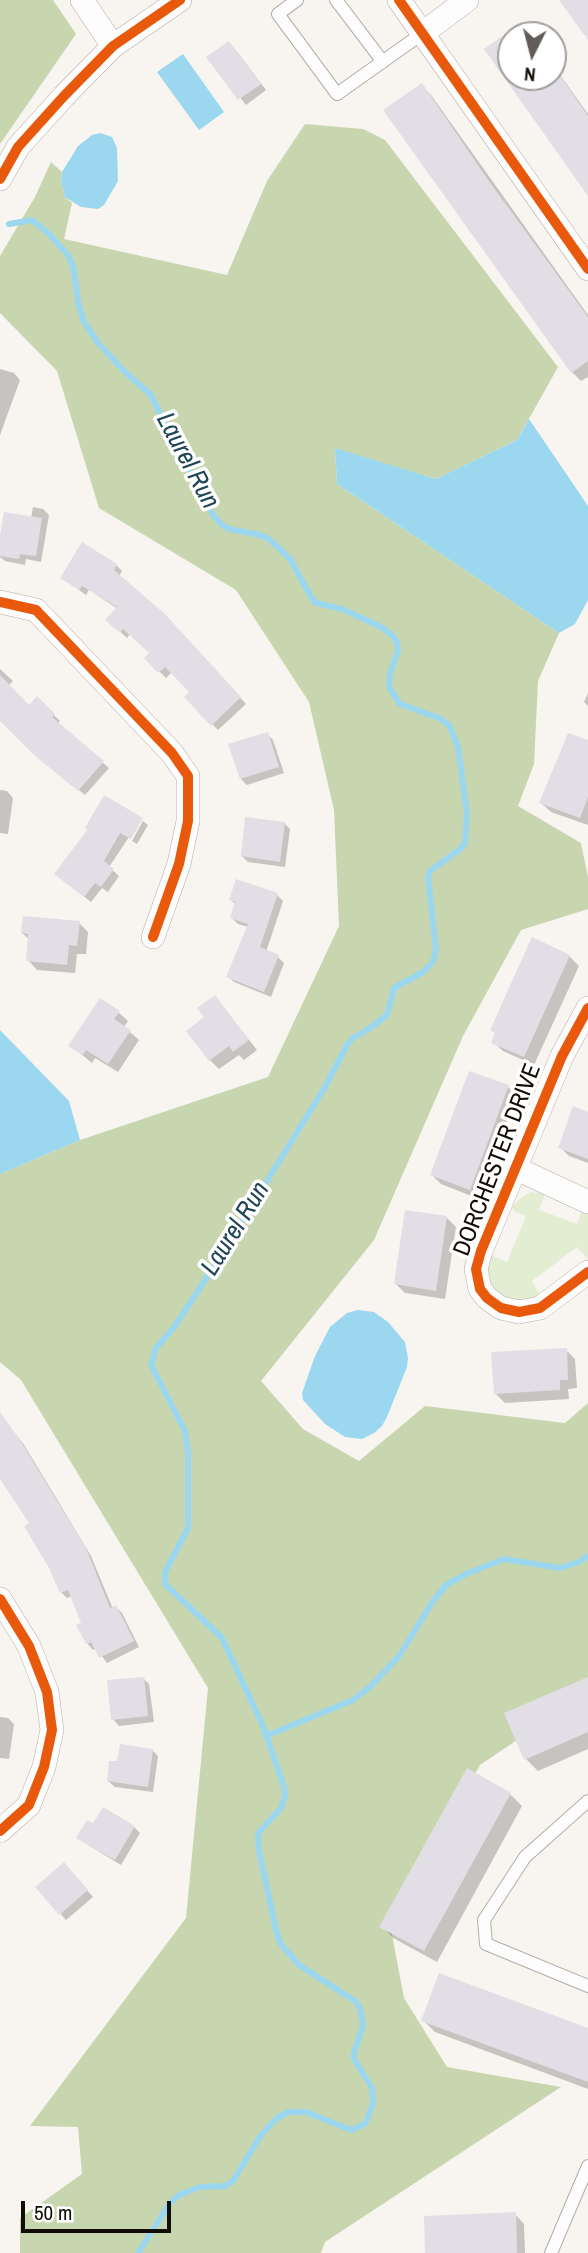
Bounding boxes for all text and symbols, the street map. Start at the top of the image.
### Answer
north arrow [497,21,567,91]
text: N [523,61,537,88]
water label: Laurel Run [149,408,225,514]
street label: DORCHESTER DRIVE [448,1060,548,1260]
water label: Laurel Run [195,1177,277,1281]
scale bar [24,2186,175,2230]
text: 50 m [34,2198,72,2227]

